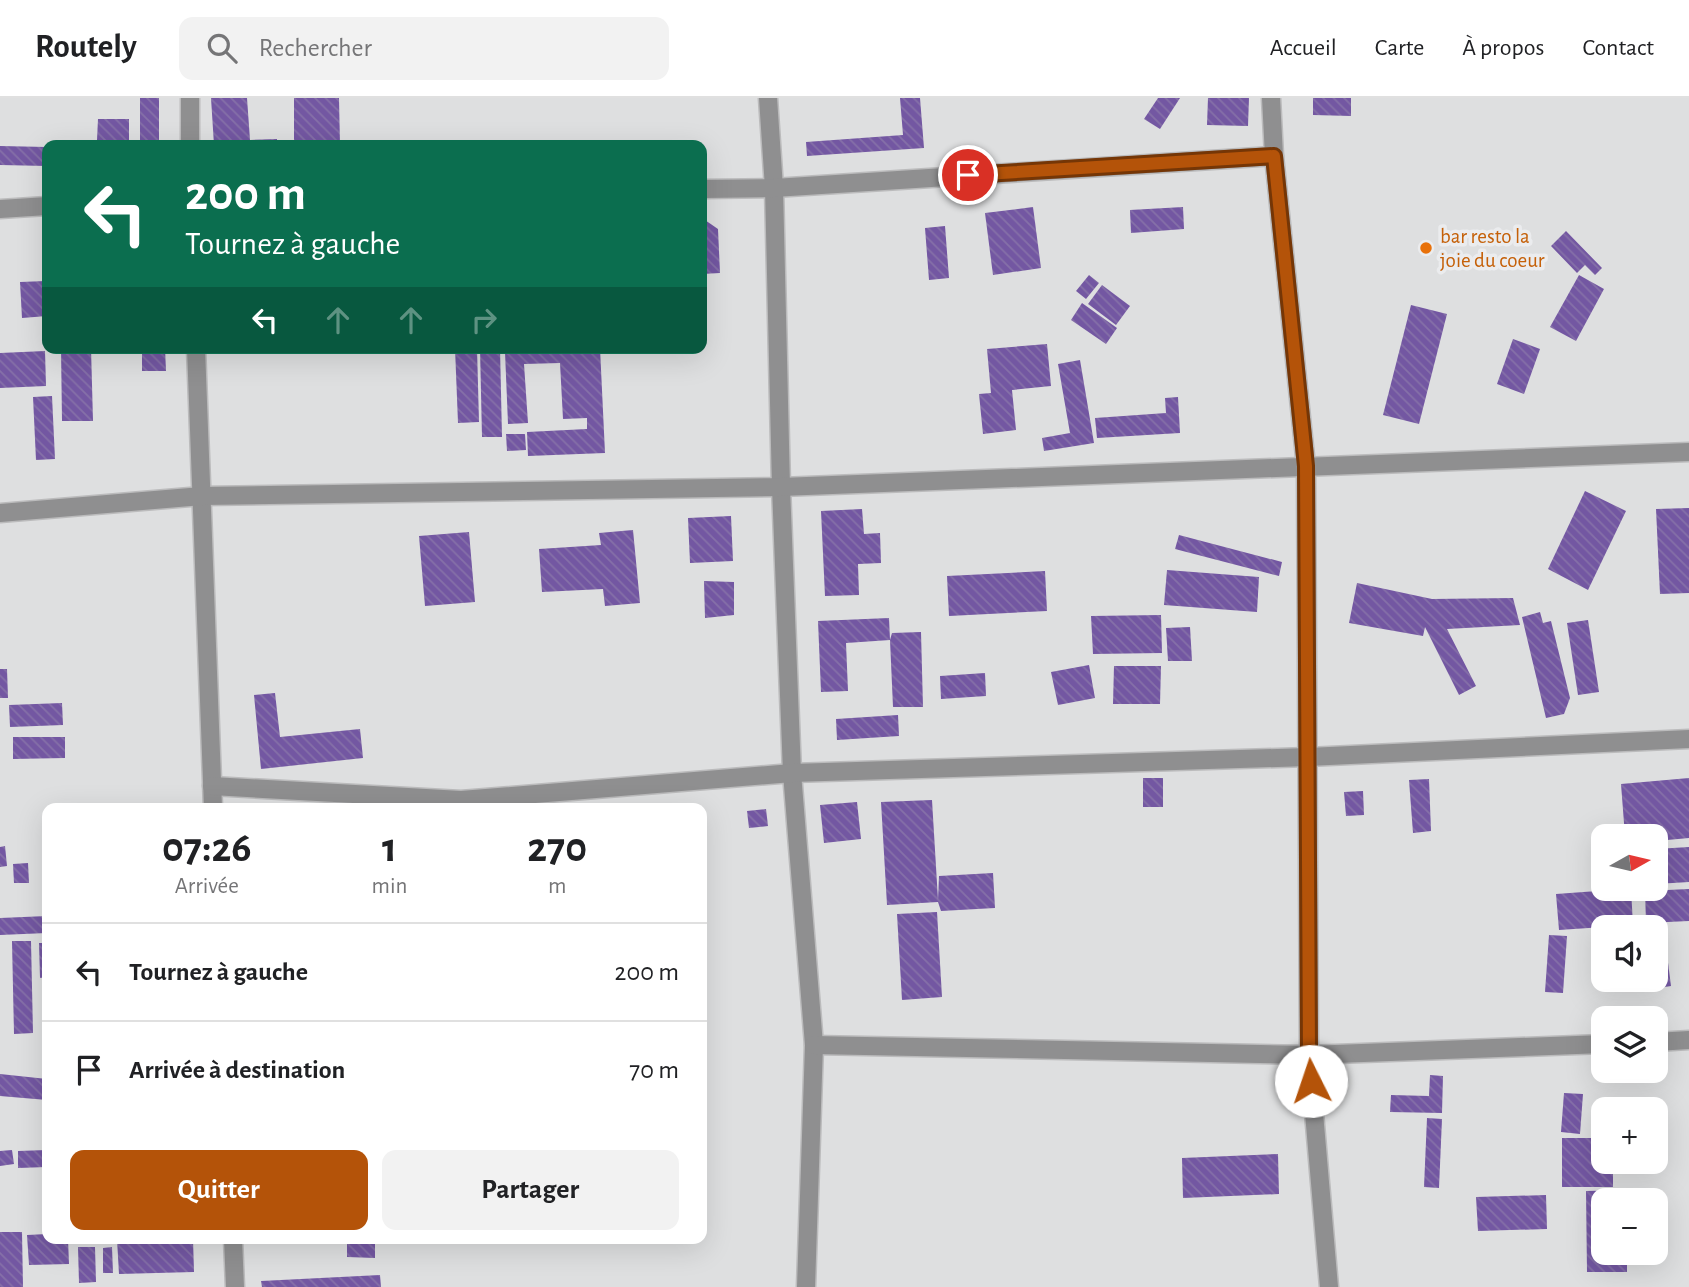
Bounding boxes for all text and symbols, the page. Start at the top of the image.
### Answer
search box [179,17,669,80]
icon: search [203,29,241,67]
text: Routely [35,31,137,64]
text: Rechercher [259,35,372,61]
text: Accueil [1270,36,1337,60]
text: Carte [1375,36,1424,60]
text: À propos [1462,36,1544,60]
text: Contact [1582,36,1654,60]
pin [938,145,998,205]
icon: arrive [949,156,987,194]
icon: left [70,168,161,259]
text: 200 m [185,170,306,219]
place label: bar resto la joie du coeur [1440,226,1545,271]
text: Tournez à gauche [185,228,400,260]
marker: bar resto la joie du coeur [1418,240,1434,256]
icon: left [246,301,284,339]
icon: ahead [319,301,357,339]
icon: ahead [392,301,430,339]
icon: right [465,301,503,339]
north arrow [1591,824,1668,901]
map controls [1591,824,1668,1265]
text: 07:26 [162,827,252,869]
text: 1 [382,827,397,869]
text: 270 [527,827,587,869]
text: Arrivée [175,875,239,898]
text: min [372,875,407,898]
text: m [548,875,566,898]
button: sound [1591,915,1668,992]
icon: left [70,953,108,991]
text: Tournez à gauche [129,959,308,985]
text: 200 m [615,959,679,985]
button: layers [1591,1006,1668,1083]
position arrow [1274,1044,1348,1118]
icon: arrive [70,1051,108,1089]
text: Arrivée à destination [129,1057,345,1083]
text: 70 m [629,1057,679,1083]
button: + [1591,1097,1668,1174]
button: Quitter [70,1150,368,1230]
button: Partager [382,1150,679,1230]
button: − [1591,1188,1668,1265]

